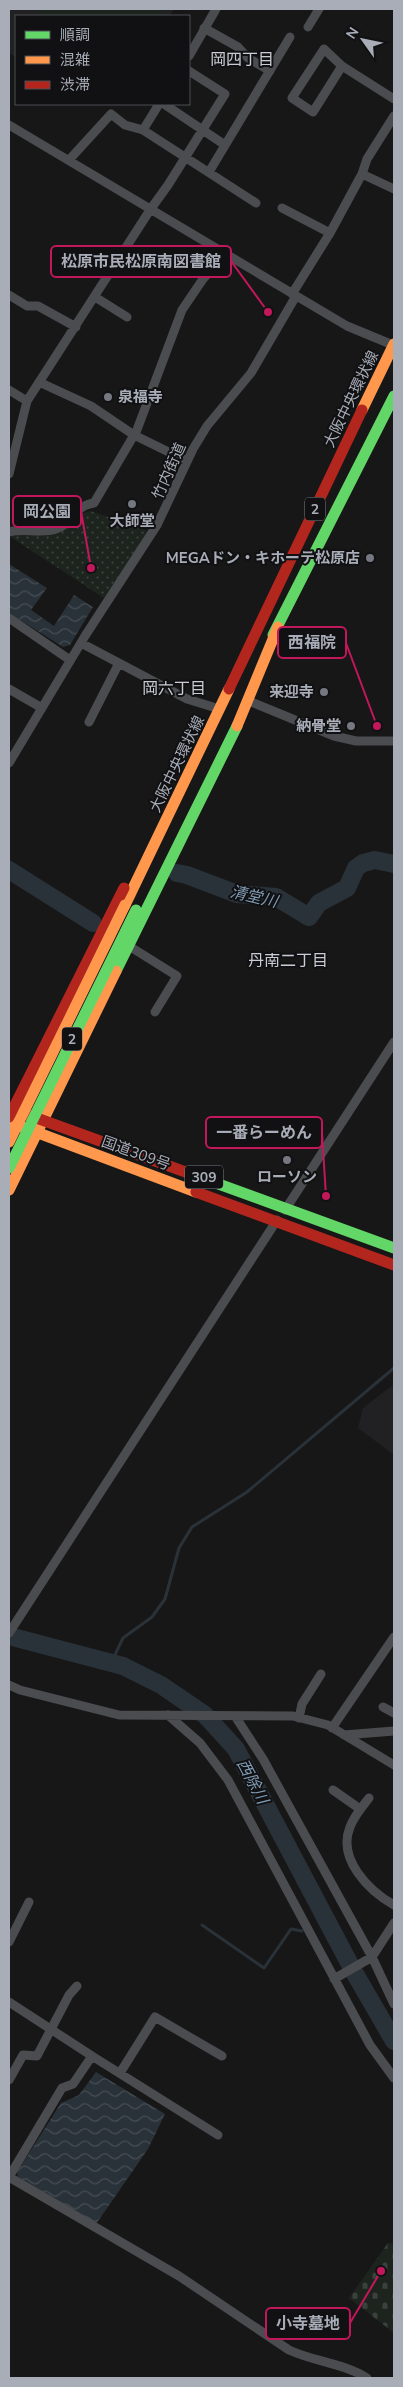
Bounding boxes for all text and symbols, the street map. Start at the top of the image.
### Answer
legend [15,15,190,105]
north arrow [338,15,388,65]
text: N [342,24,363,43]
text: 順調 [60,25,90,45]
district label: 岡四丁目 [210,49,274,71]
text: 混雑 [60,50,90,70]
text: 渋滞 [60,75,90,95]
callout: 松原市民松原南図書館 [51,246,231,277]
text: 松原市民松原南図書館 [61,251,221,273]
street label: 大阪中央環状線 [319,347,383,451]
place label: 泉福寺 [118,387,163,407]
marker: 泉福寺 [102,391,114,403]
street label: 竹内街道 [148,440,190,502]
callout: 岡公園 [13,496,81,527]
marker: 大師堂 [126,498,138,510]
road number: 2 [305,498,325,520]
text: 岡公園 [23,501,71,523]
place label: 大師堂 [109,511,155,531]
place label: MEGAドン・キホーテ松原店 [166,548,360,568]
marker: MEGAドン・キホーテ松原店 [364,552,376,564]
callout: 西福院 [278,627,346,658]
text: 西福院 [288,632,336,654]
district label: 岡六丁目 [142,678,206,700]
place label: 来迎寺 [269,682,314,702]
marker: 来迎寺 [318,686,330,698]
street label: 大阪中央環状線 [145,712,209,816]
place label: 納骨堂 [296,716,341,736]
marker: 納骨堂 [345,720,357,732]
water label: 清堂川 [228,881,282,914]
district label: 丹南二丁目 [248,950,328,972]
road number: 2 [62,1028,82,1050]
callout: 一番らーめん [206,1117,322,1148]
text: 一番らーめん [216,1122,312,1144]
street label: 国道309号 [99,1131,173,1175]
marker: ローソン [281,1154,293,1166]
road number: 309 [185,1166,223,1188]
place label: ローソン [257,1167,317,1187]
water label: 西除川 [231,1755,274,1810]
callout: 小寺墓地 [266,2308,350,2339]
text: 小寺墓地 [276,2313,340,2335]

